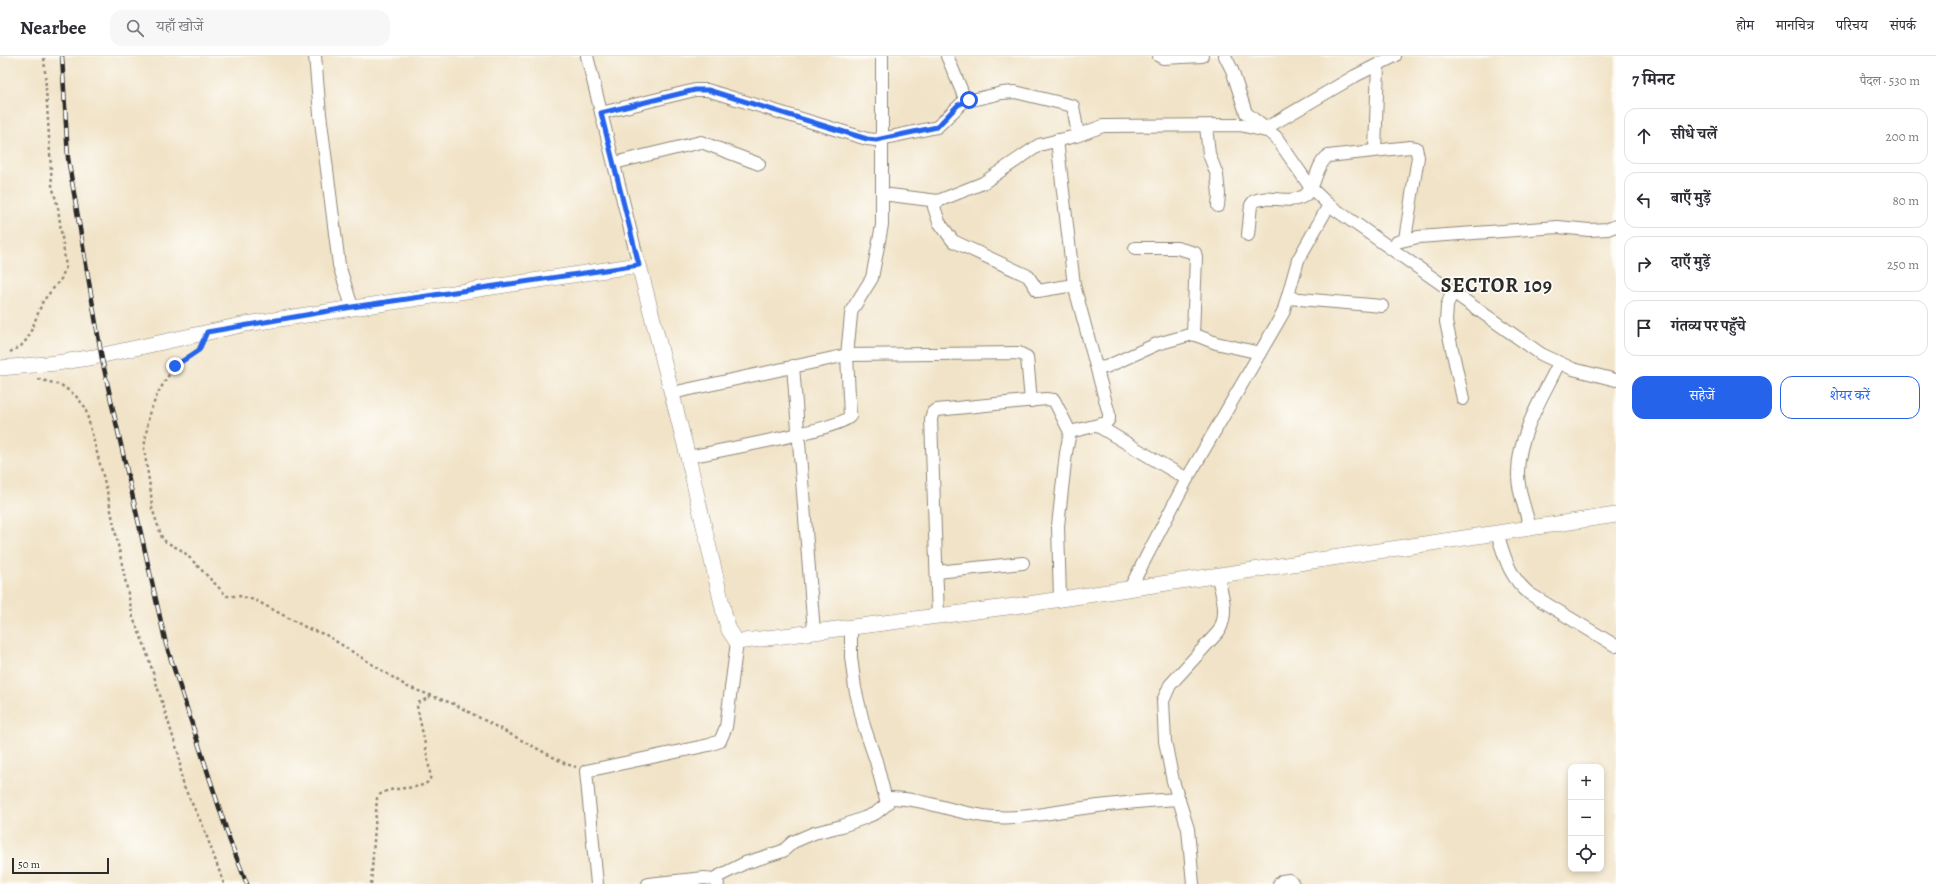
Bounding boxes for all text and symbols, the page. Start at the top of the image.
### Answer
search box [110,10,390,46]
text: Nearbee [20,15,86,41]
text: यहाँ खोजें [156,16,203,36]
text: होम [1736,16,1754,35]
text: मानचित्र [1776,16,1814,35]
text: परिचय [1836,16,1868,35]
text: संपर्क [1890,16,1916,35]
icon: search [124,17,146,39]
text: 7 मिनट [1632,68,1674,91]
text: पैदल · 530 m [1860,72,1920,89]
route start [960,91,978,109]
text: सीधे चलें [1671,124,1717,144]
icon: ahead [1633,125,1655,147]
text: 200 m [1886,128,1919,145]
text: बाएँ मुड़ें [1671,188,1711,208]
icon: left [1633,189,1655,211]
text: 80 m [1892,192,1919,209]
text: दाएँ मुड़ें [1671,252,1710,272]
icon: right [1633,253,1655,275]
text: 250 m [1887,256,1919,273]
district label: SECTOR 109 [1441,272,1553,299]
text: गंतव्य पर पहुँचे [1671,316,1746,336]
icon: arrive [1633,317,1655,339]
route end [166,357,184,375]
button: सहेजें [1632,376,1772,419]
button: शेयर करें [1780,376,1920,419]
map controls [1568,764,1604,872]
button: + [1568,764,1604,800]
button: − [1568,800,1604,836]
button: locate [1568,836,1604,872]
scale bar [12,856,109,875]
text: 50 m [18,857,40,872]

